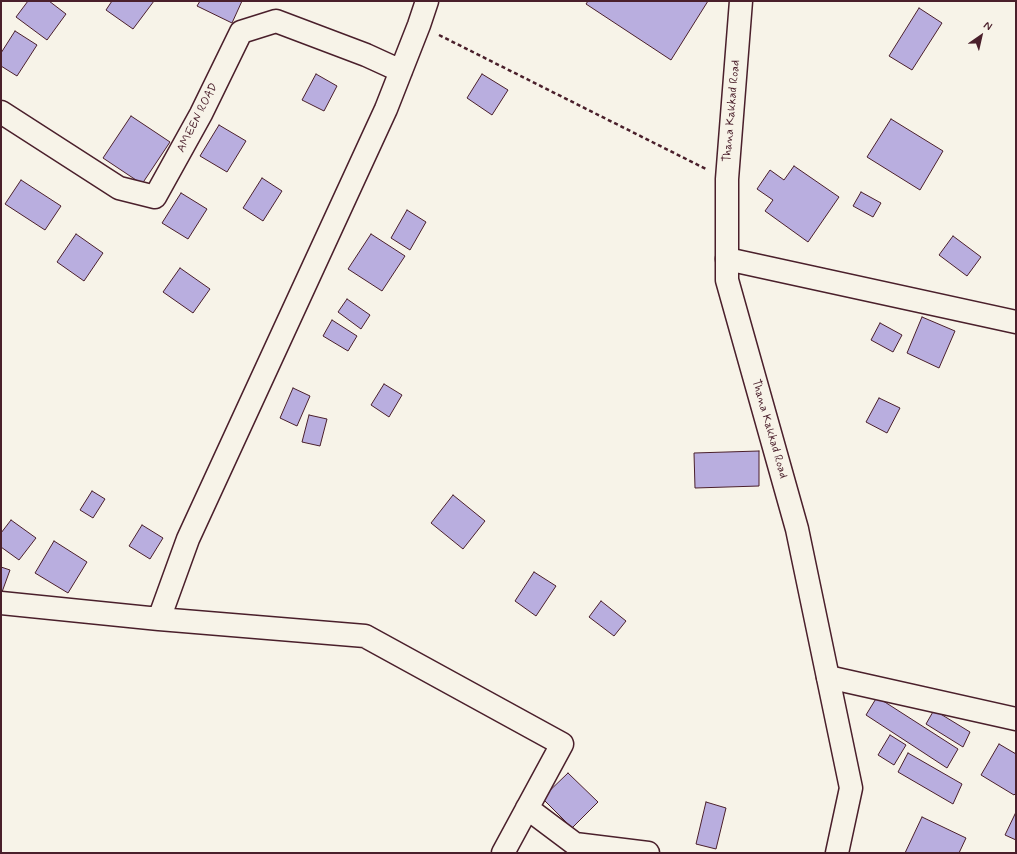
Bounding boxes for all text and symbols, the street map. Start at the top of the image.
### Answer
north arrow [961,16,1001,56]
text: N [981,18,995,34]
street label: Thana Kakkad Road [720,59,744,163]
street label: AMEEN ROAD [174,81,222,155]
street label: Thana Kakkad Road [748,378,790,480]

